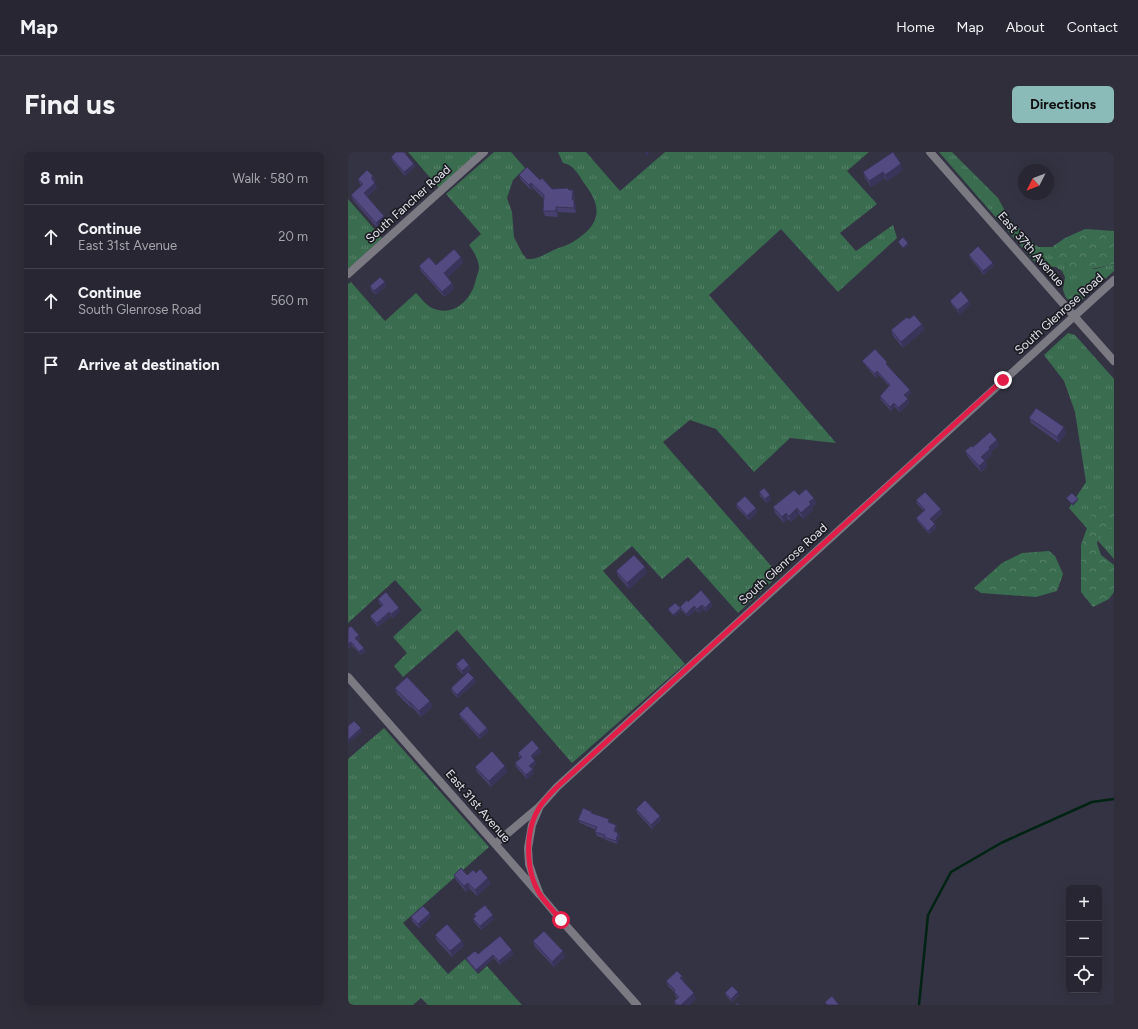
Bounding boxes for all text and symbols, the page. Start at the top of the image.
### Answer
text: Map [20,16,58,39]
text: Home [896,19,935,36]
text: Map [957,19,984,36]
text: About [1006,19,1045,36]
text: Contact [1067,19,1118,36]
button: Directions [1012,86,1114,123]
text: Find us [24,87,115,121]
street label: South Fancher Road [363,162,453,246]
north arrow [1018,164,1054,200]
text: 8 min [40,168,83,188]
text: Walk · 580 m [232,171,308,186]
street label: East 37th Avenue [995,209,1067,289]
text: Continue [78,220,141,238]
icon: ahead [40,226,62,248]
text: 20 m [278,229,308,244]
text: East 31st Avenue [78,238,177,253]
street label: South Glenrose Road [1012,271,1106,357]
text: Continue [78,284,141,302]
icon: ahead [40,290,62,312]
text: 560 m [271,293,308,308]
text: South Glenrose Road [78,302,201,317]
icon: arrive [40,354,62,376]
text: Arrive at destination [78,356,219,374]
route end [994,371,1012,389]
street label: South Glenrose Road [736,521,830,607]
street label: East 31st Avenue [443,767,514,845]
map controls [1066,885,1102,993]
button: + [1066,885,1102,921]
route start [552,911,570,929]
button: − [1066,921,1102,957]
button: locate [1066,957,1102,993]

